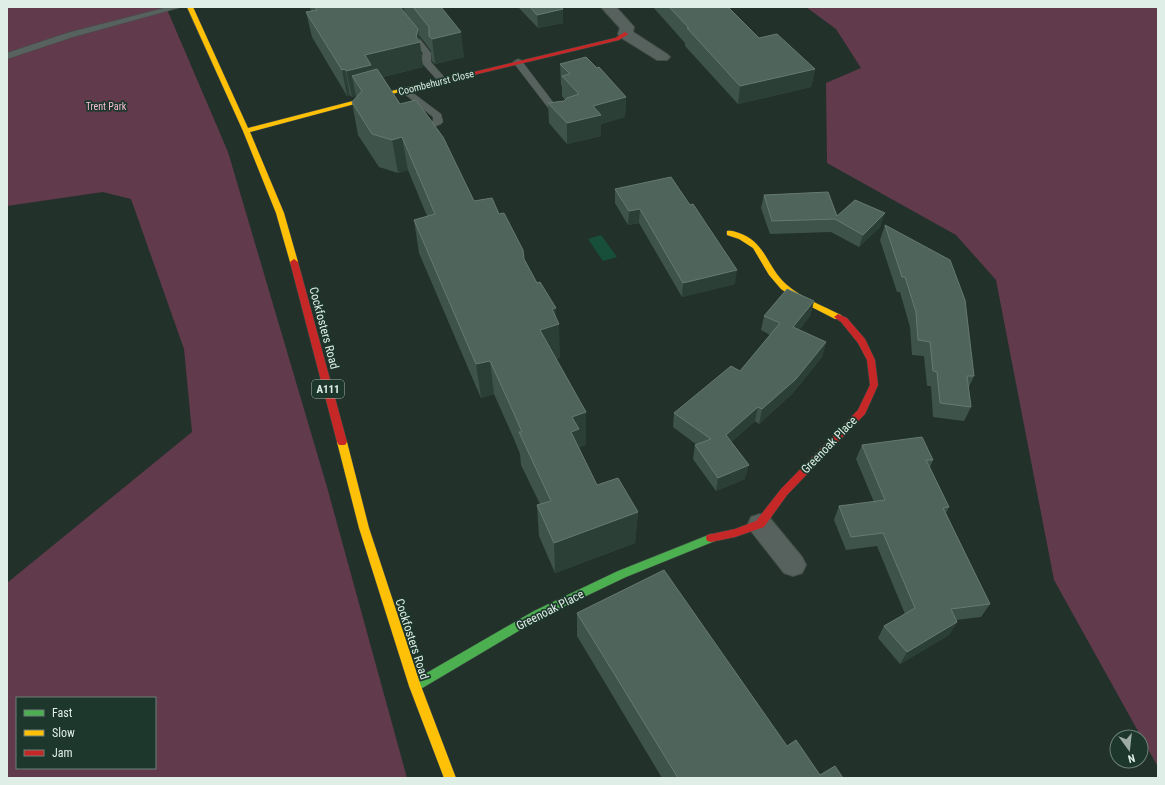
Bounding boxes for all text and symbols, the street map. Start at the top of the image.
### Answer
street label: Coombehurst Close [397,68,475,97]
park label: Trent Park [86,101,127,112]
street label: Cockfosters Road [306,286,342,371]
road number: A111 [312,380,344,398]
street label: Greenoak Place [798,413,860,476]
street label: Greenoak Place [514,587,586,633]
street label: Cockfosters Road [392,597,432,681]
legend [16,697,156,769]
text: Fast [52,706,73,720]
text: Slow [52,726,75,740]
north arrow [1109,729,1149,769]
text: Jam [52,746,73,760]
text: N [1126,751,1136,765]

